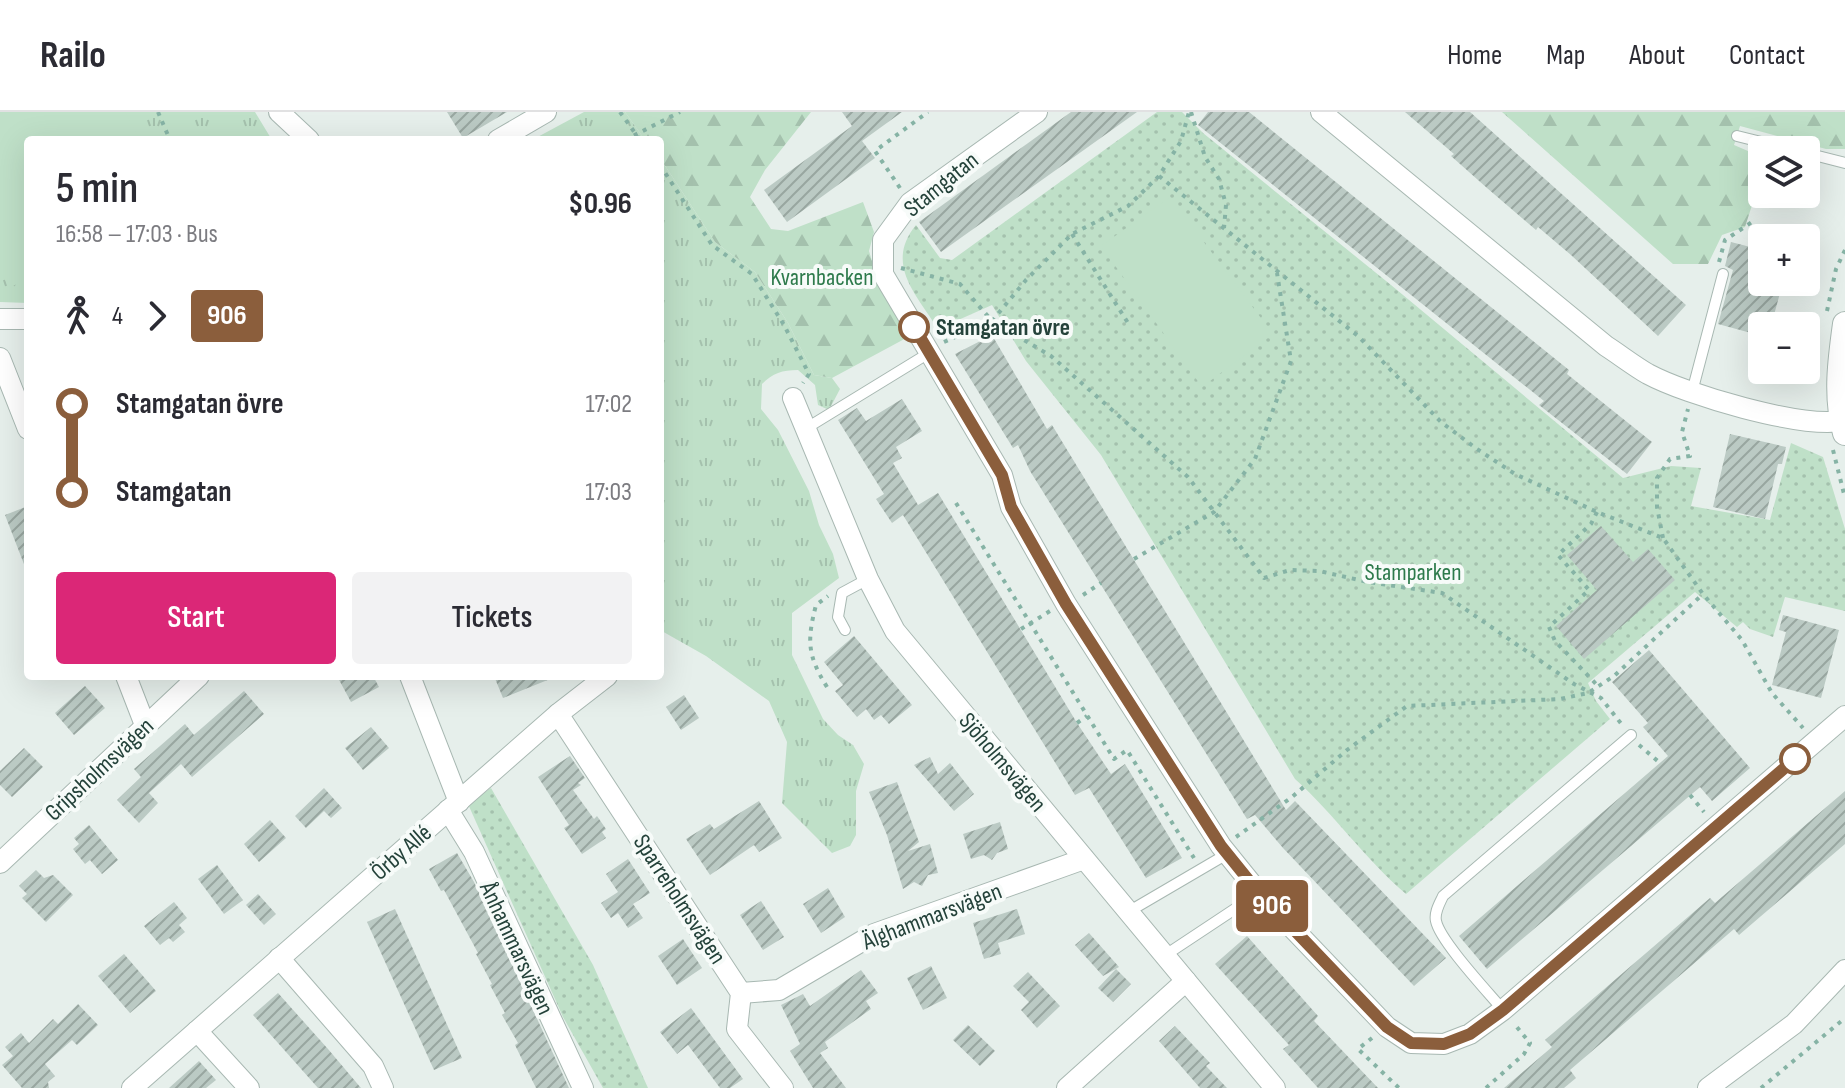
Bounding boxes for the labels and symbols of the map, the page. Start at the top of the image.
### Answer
street label: Stamgatan [898,146,984,223]
park label: Kvarnbacken [770,263,874,292]
marker: Stamgatan övre [899,312,929,342]
place label: Stamgatan övre [936,313,1070,342]
park label: Stamparken [1365,558,1461,587]
street label: Sjöholmsvägen [953,707,1053,818]
street label: Gripsholmsvägen [39,712,160,827]
unlabelled marker [1780,744,1810,774]
street label: Örby Allé [365,818,438,887]
street label: Sparreholmsvägen [627,829,732,970]
street label: Ånhammarsvägen [473,876,560,1019]
street label: Älghammarsvägen [858,877,1006,957]
line badge: 906 [1226,880,1318,932]

